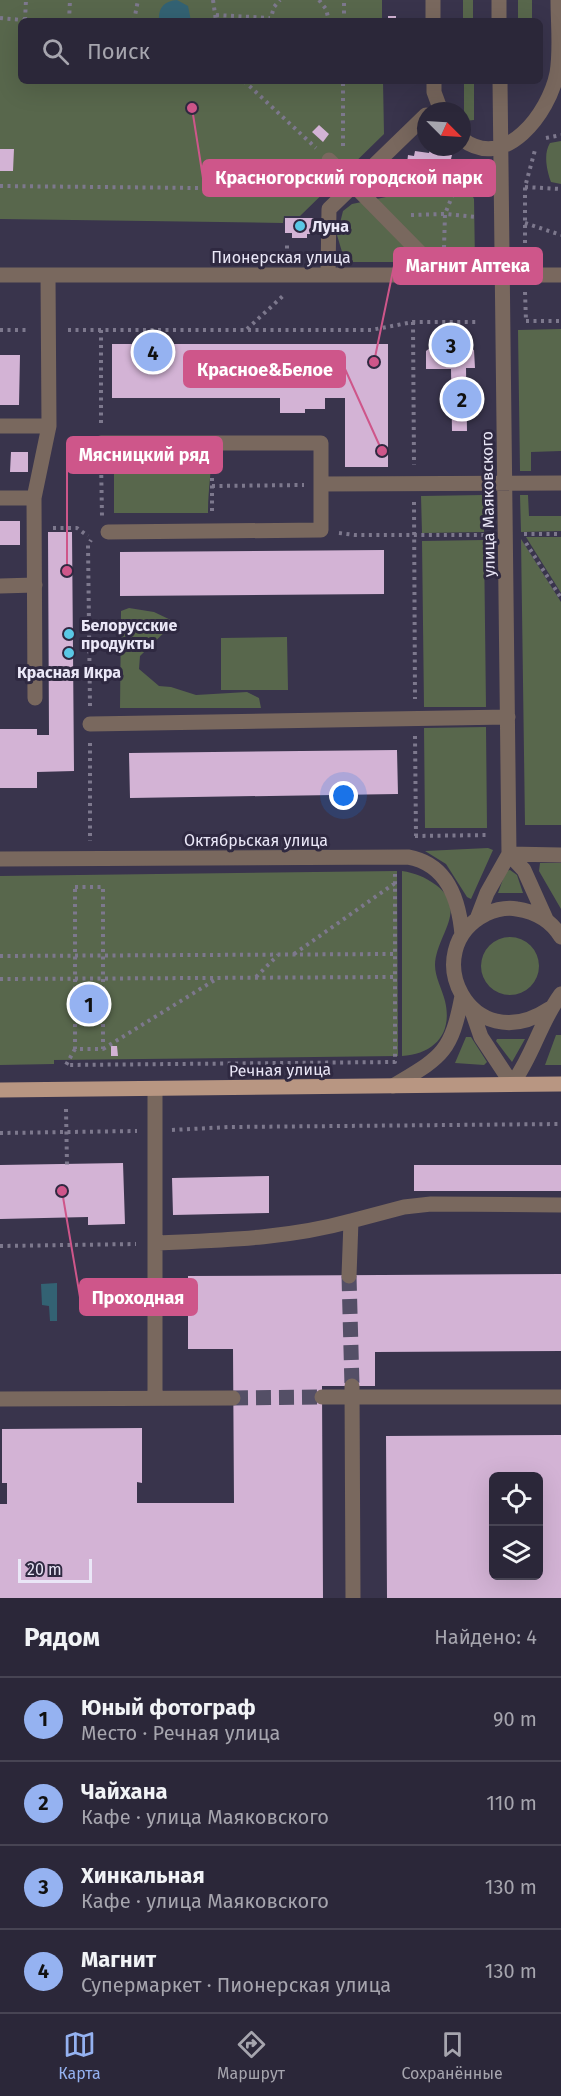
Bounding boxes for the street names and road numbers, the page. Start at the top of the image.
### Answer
street label: Пионерская улица [211,248,351,267]
street label: улица Маяковского [477,431,499,577]
street label: Октябрьская улица [184,831,328,850]
street label: Речная улица [229,1060,331,1080]

